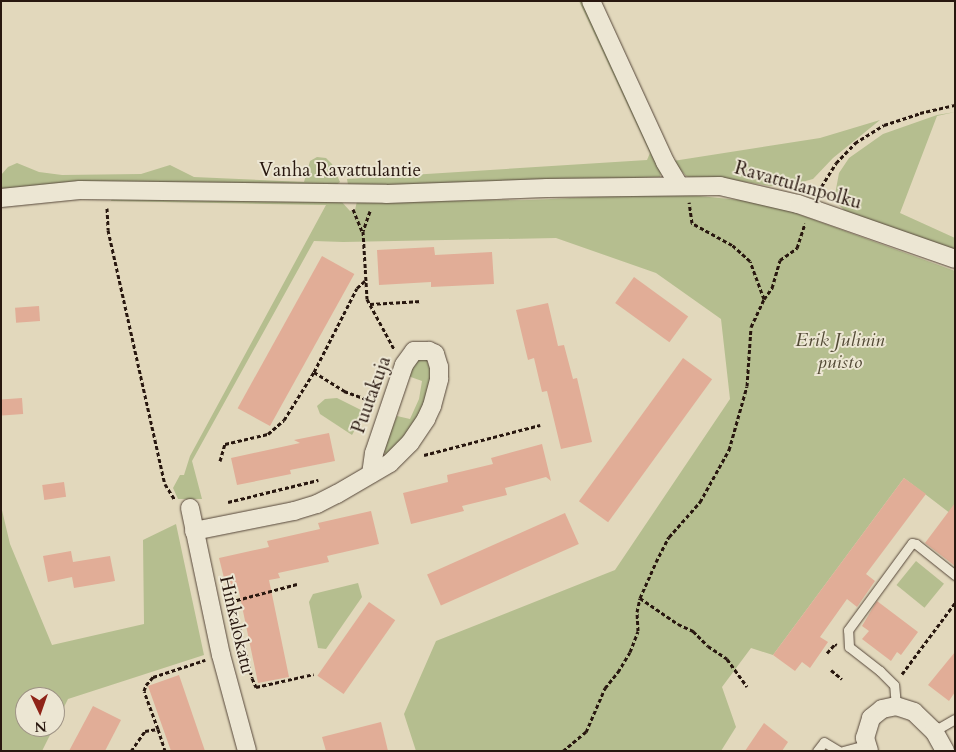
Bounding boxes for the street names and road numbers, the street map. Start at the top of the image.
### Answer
street label: Ravattulanpolku [732,157,864,215]
street label: Vanha Ravattulantie [259,160,421,182]
street label: Puutakuja [348,353,396,437]
street label: Hinkalokatu [214,574,258,676]

